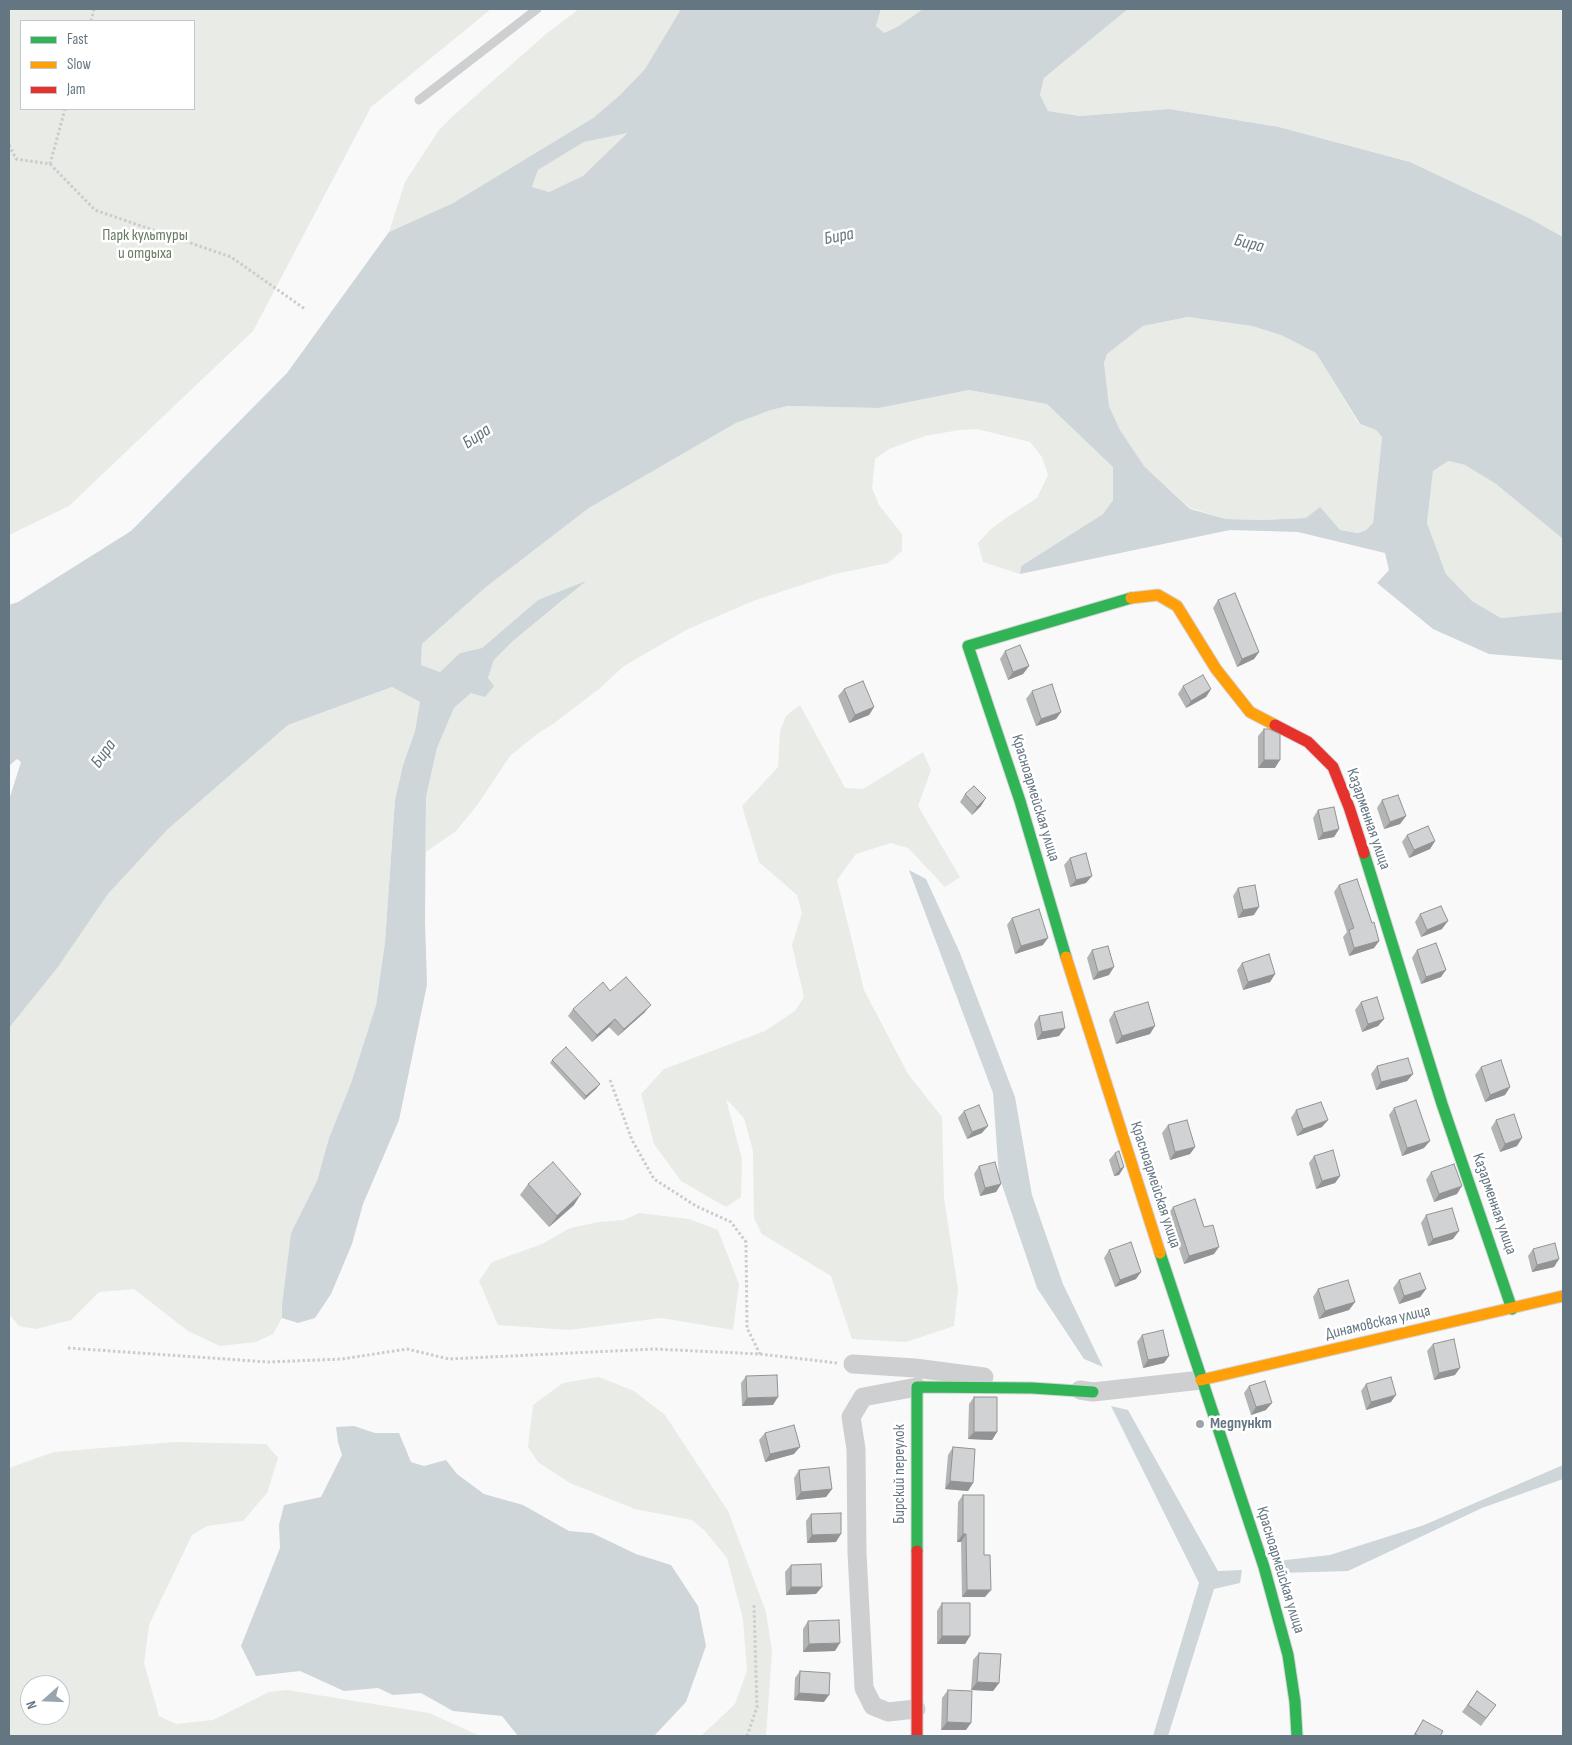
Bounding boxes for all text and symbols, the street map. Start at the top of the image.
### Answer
legend [20,20,195,110]
text: Fast [67,30,88,49]
text: Slow [67,55,91,74]
text: Jam [67,80,85,99]
water label: Бира [822,224,856,250]
park label: Парк культуры и отдыха [102,226,188,264]
water label: Бира [1232,230,1266,258]
water label: Бира [459,420,495,454]
street label: Красноармейская улица [1007,732,1063,864]
water label: Бира [87,736,121,772]
street label: Казарменная улица [1342,766,1394,872]
street label: Красноармейская улица [1126,1119,1184,1251]
street label: Казарменная улица [1468,1151,1520,1257]
street label: Динамовская улица [1324,1302,1432,1344]
place label: Медпункт [1210,1414,1272,1434]
marker: Медпункт [1194,1418,1206,1430]
street label: Бирский переулок [890,1424,910,1524]
street label: Красноармейская улица [1252,1504,1308,1636]
north arrow [20,1675,70,1725]
text: N [22,1699,41,1711]

